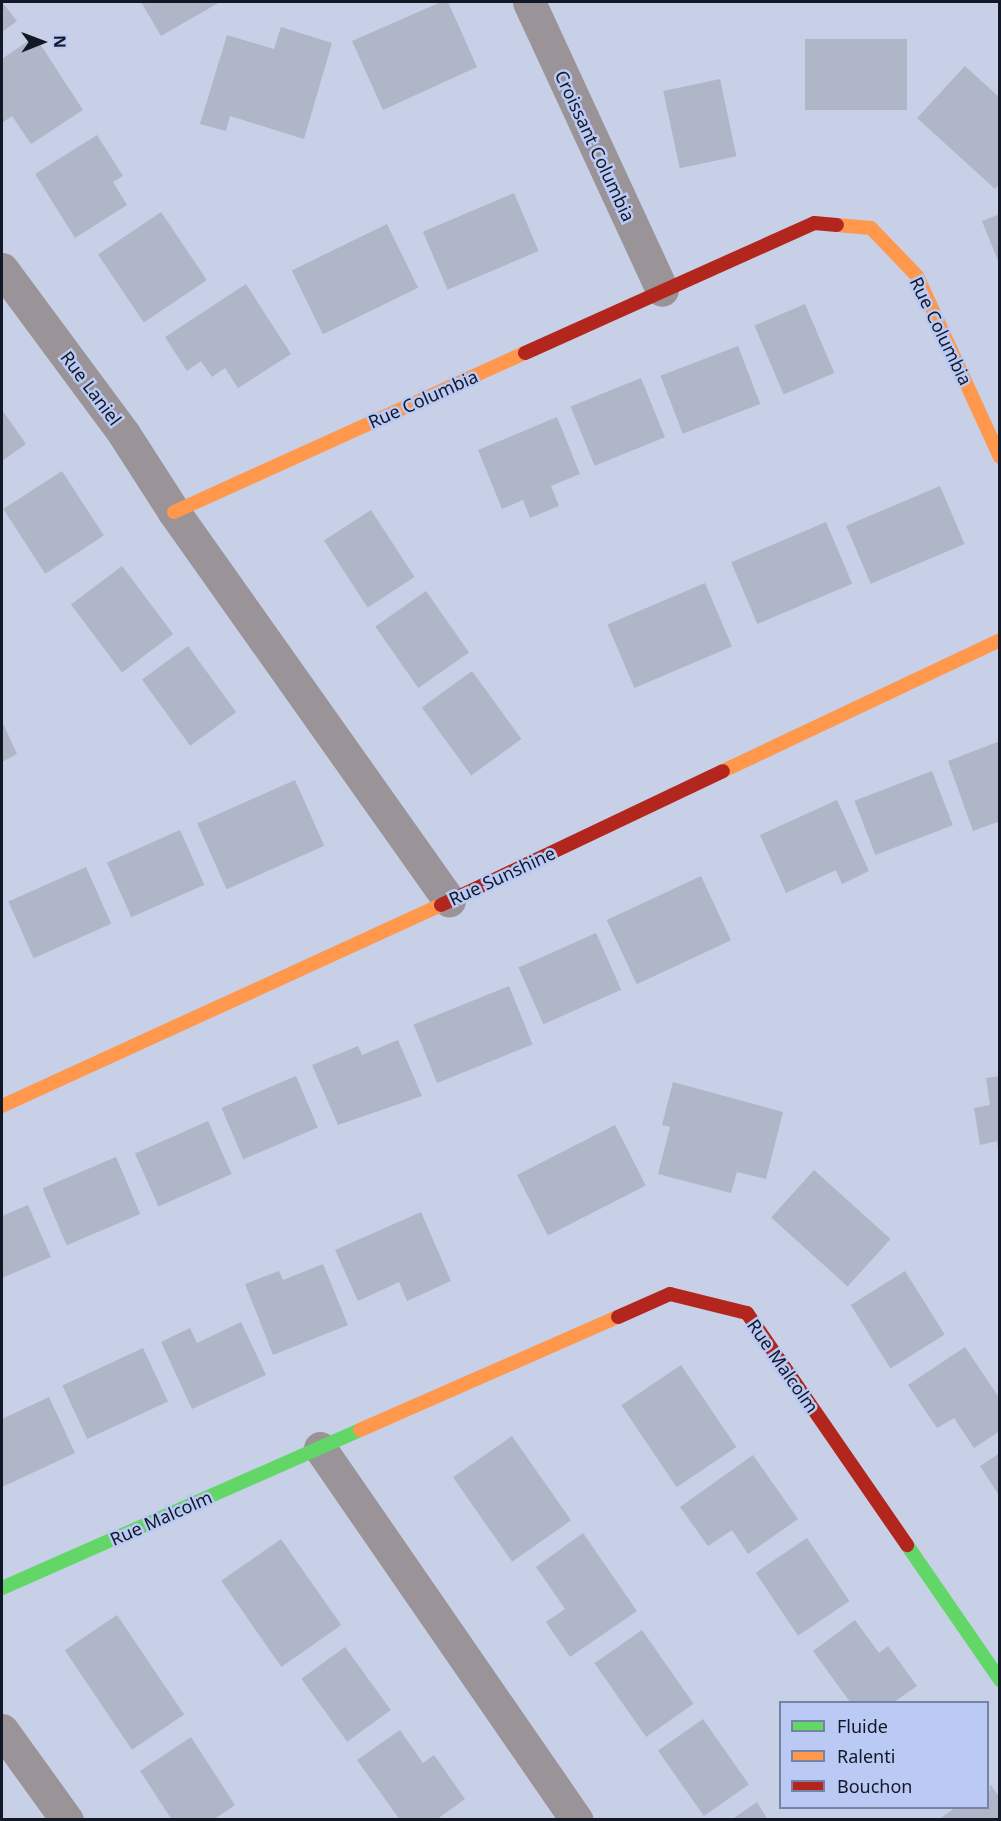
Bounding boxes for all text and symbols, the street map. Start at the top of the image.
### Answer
north arrow [12,12,72,72]
text: N [49,35,71,48]
street label: Croissant Columbia [550,67,640,225]
street label: Rue Columbia [905,273,977,389]
street label: Rue Laniel [56,347,126,429]
street label: Rue Columbia [365,365,481,433]
street label: Rue Sunshine [445,842,559,910]
street label: Rue Malcolm [743,1315,823,1417]
street label: Rue Malcolm [107,1486,215,1550]
legend [779,1701,989,1809]
text: Fluide [837,1714,888,1738]
text: Ralenti [837,1744,895,1768]
text: Bouchon [837,1774,913,1798]

